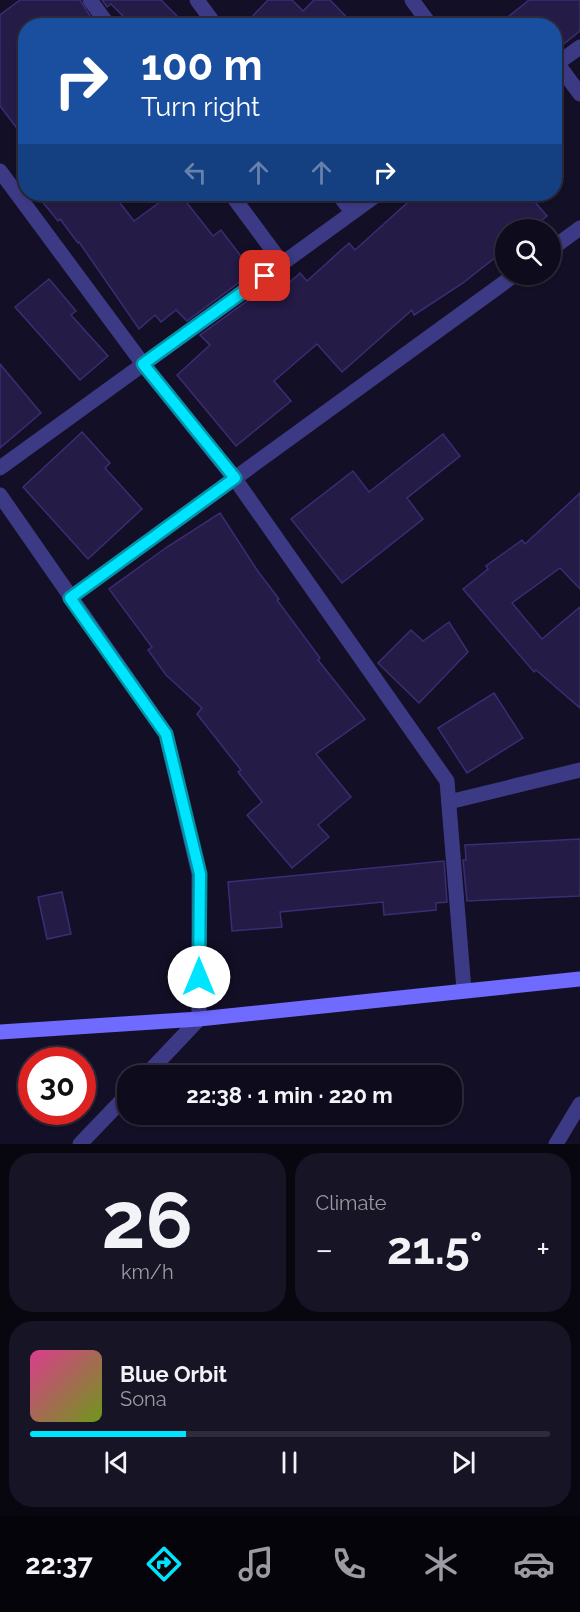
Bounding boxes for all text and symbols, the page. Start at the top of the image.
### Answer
text: 100 m [141,41,263,90]
icon: right [42,42,120,120]
text: Turn right [141,91,260,122]
icon: left [179,156,212,189]
icon: ahead [242,156,275,189]
icon: ahead [305,156,338,189]
icon: right [368,156,401,189]
map controls [495,219,561,285]
button: search [495,219,561,285]
pin [239,250,290,301]
icon: arrive [248,259,281,292]
position arrow [167,945,231,1009]
speed limit sign: 30 [18,1047,96,1125]
text: 22:38 · 1 min · 220 m [186,1082,393,1108]
text: 26 [102,1175,193,1266]
text: Climate [316,1191,387,1215]
text: 21.5° [387,1222,483,1275]
text: − [316,1230,333,1269]
text: + [536,1230,550,1269]
text: km/h [121,1260,174,1284]
text: Blue Orbit [120,1361,227,1387]
text: Sona [120,1387,167,1411]
icon: previous [100,1446,133,1479]
icon: pause [273,1446,306,1479]
icon: next [447,1446,480,1479]
icon: directions [143,1543,185,1585]
icon: music [235,1543,277,1585]
icon: phone [328,1543,370,1585]
icon: climate [420,1543,462,1585]
icon: car [513,1543,555,1585]
text: 22:37 [25,1549,93,1580]

